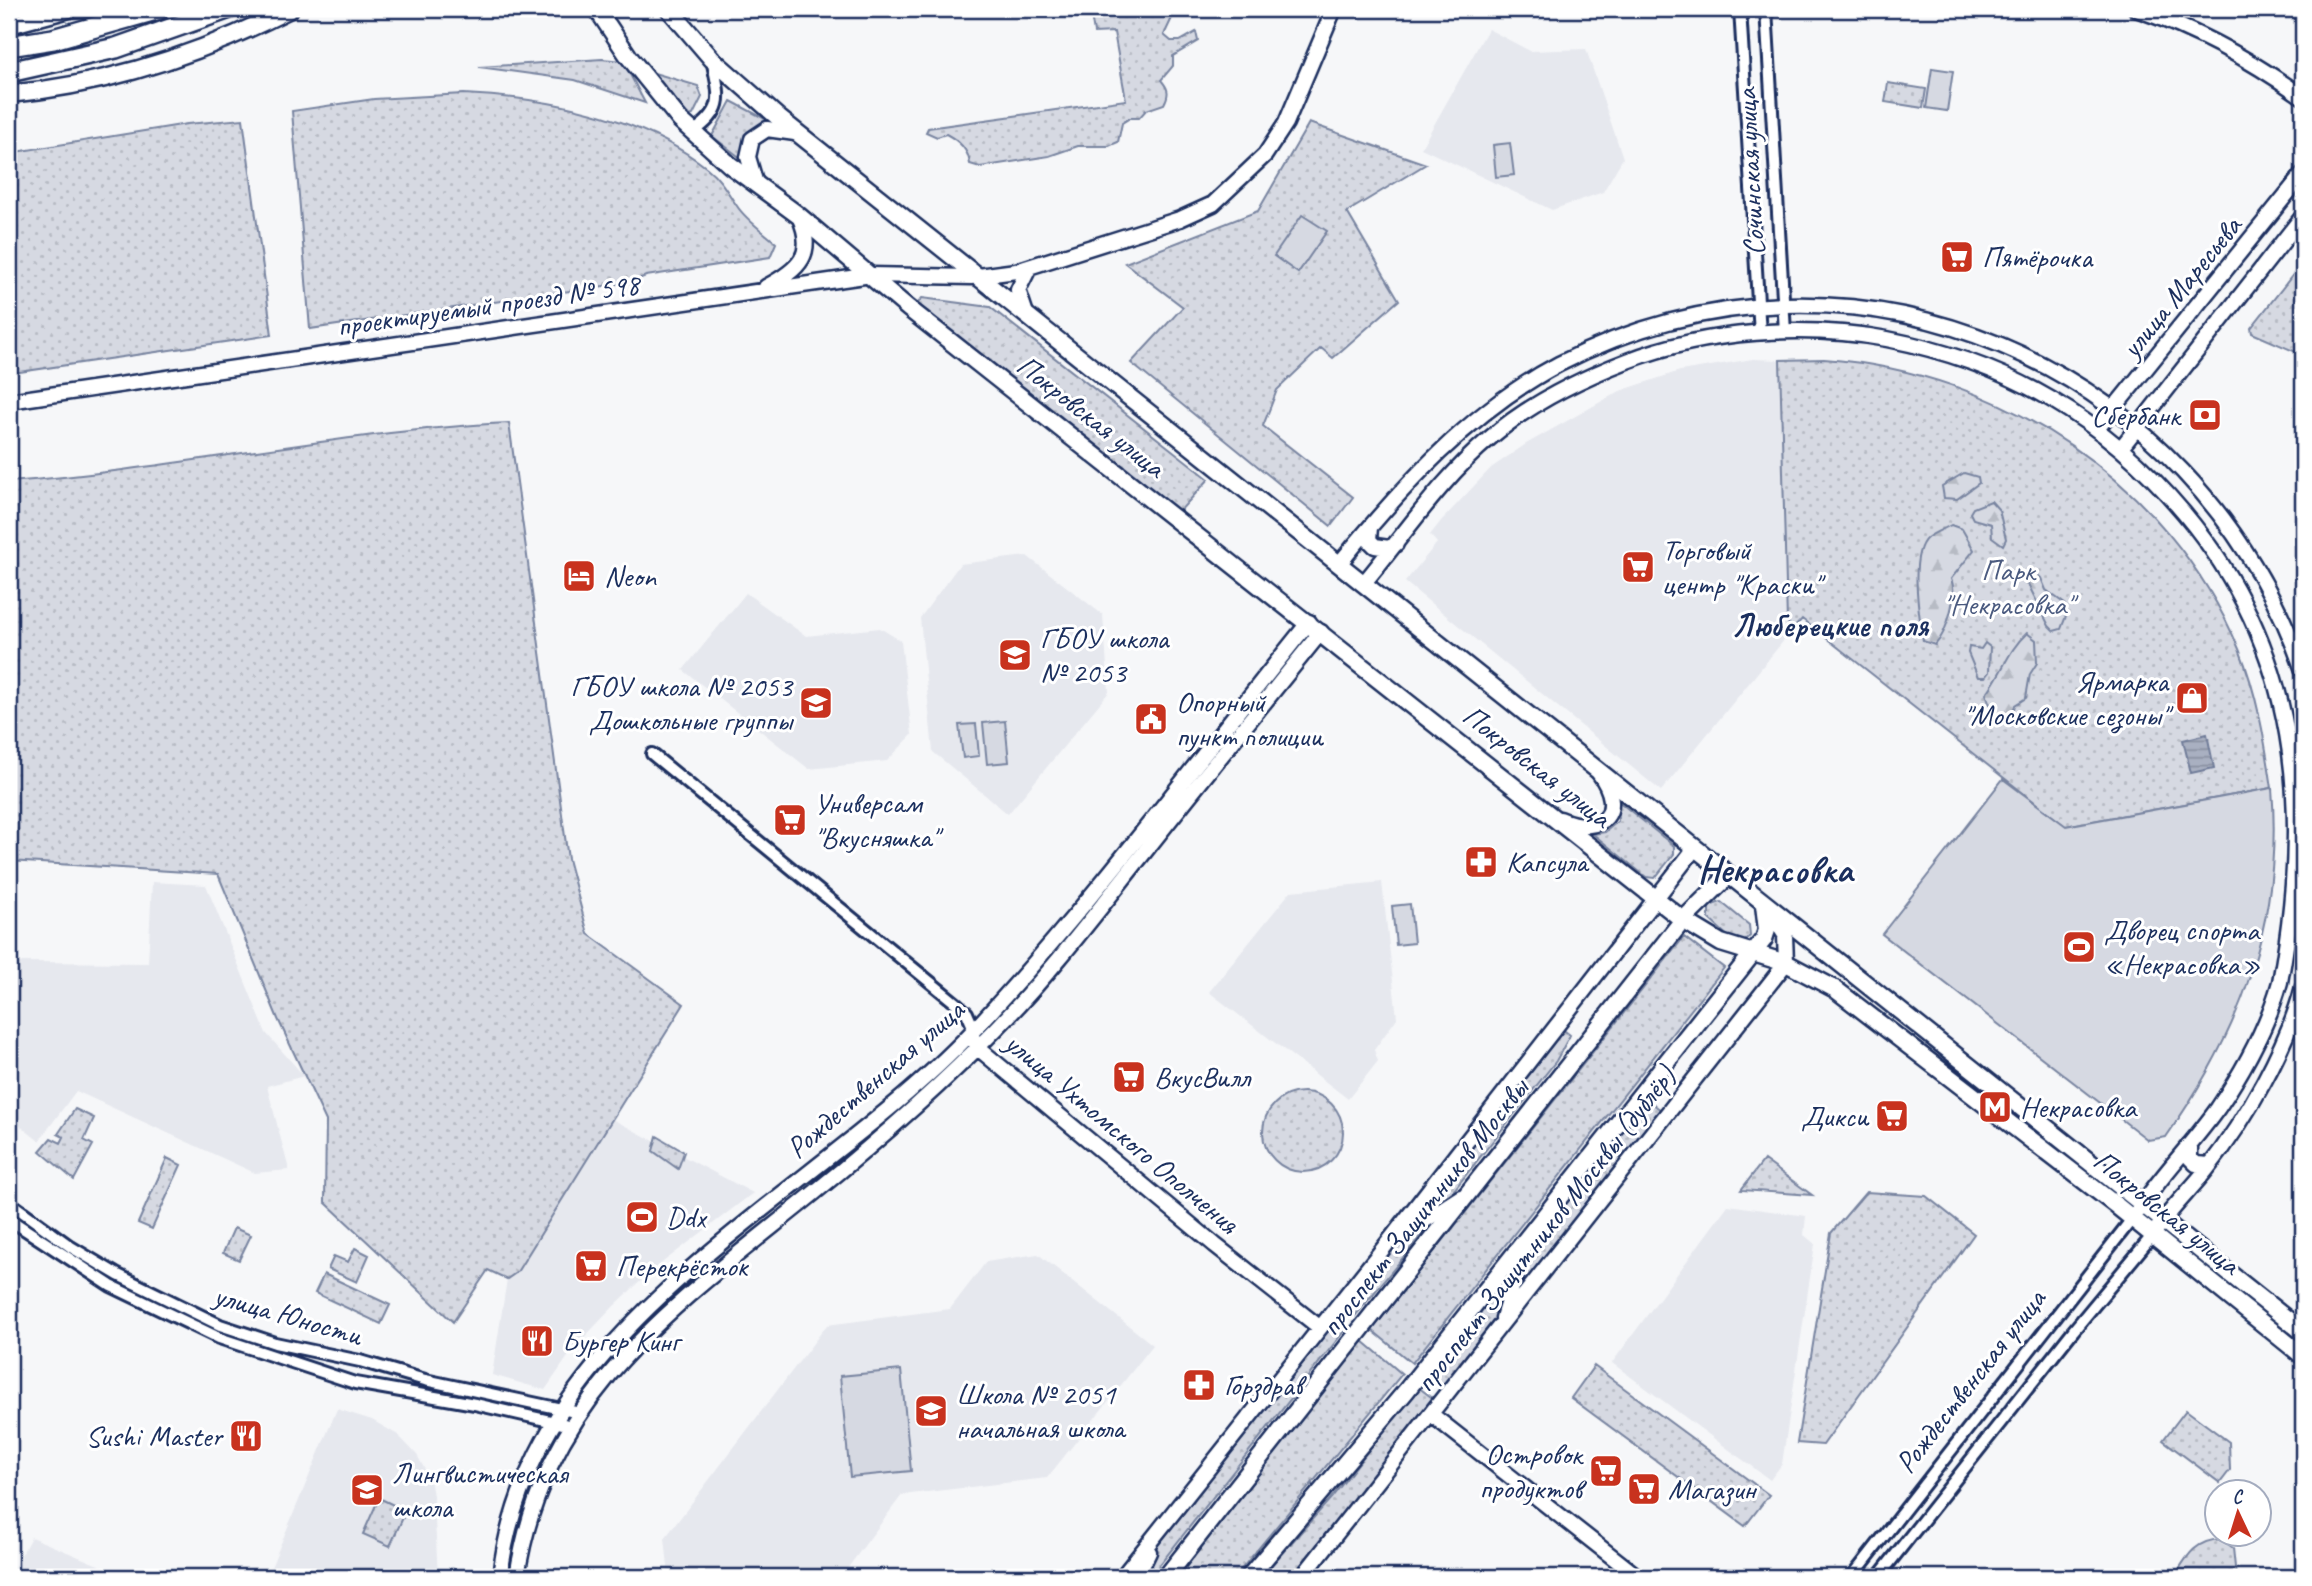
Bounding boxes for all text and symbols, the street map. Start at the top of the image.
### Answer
street label: Сочинская улица [1727,86,1773,257]
street label: улица Маресьева [2111,207,2251,367]
supermarket icon: Пятёрочка [1938,238,1976,276]
place label: Пятёрочка [1982,238,2094,276]
street label: проектируемый проезд № 598 [334,265,644,345]
street label: Покровская улица [1009,346,1174,487]
place label: Сбербанк [2091,396,2182,434]
bank icon: Сбербанк [2186,396,2224,434]
place label: Торговый центр "Краски" [1662,531,1826,603]
supermarket icon: Торговый центр "Краски" [1619,548,1657,586]
park label: Парк "Некрасовка" [1943,551,2079,623]
hotel icon: Neon [560,557,598,595]
place label: Neon [604,557,658,595]
district label: Люберецкие поля [1732,605,1930,646]
place label: ГБОУ школа № 2053 [1040,619,1170,691]
school or university icon: ГБОУ школа № 2053 [996,636,1034,674]
place label: Ярмарка "Московские сезоны" [1963,662,2174,734]
place label: ГБОУ школа № 2053 Дошкольные группы [571,667,794,739]
shop icon: Ярмарка "Московские сезоны" [2173,679,2211,717]
place label: Опорный пункт полиции [1176,683,1324,755]
school or university icon: ГБОУ школа № 2053 Дошкольные группы [797,684,835,722]
street label: Покровская улица [1455,696,1620,837]
public building icon: Опорный пункт полиции [1132,700,1170,738]
place label: Универсам "Вкусняшка" [814,784,944,856]
supermarket icon: Универсам "Вкусняшка" [771,801,809,839]
pharmacy icon: Капсула [1462,843,1500,881]
place label: Капсула [1506,843,1590,881]
district label: Некрасовка [1698,846,1856,893]
place label: Дворец спорта «Некрасовка» [2104,911,2261,983]
sports icon: Дворец спорта «Некрасовка» [2060,928,2098,966]
street label: Рождественская улица [778,990,973,1167]
street label: улица Ухтомского Ополчения [996,1023,1248,1243]
street label: проспект Защитников Москвы (дублёр) [1406,1057,1686,1400]
supermarket icon: ВкусВилл [1110,1058,1148,1096]
place label: ВкусВилл [1154,1058,1252,1096]
street label: проспект Защитников Москвы [1311,1069,1538,1344]
metro station icon: Некрасовка [1976,1088,2014,1126]
place label: Некрасовка [2020,1088,2138,1126]
place label: Дикси [1801,1097,1870,1135]
supermarket icon: Дикси [1873,1097,1911,1135]
street label: Покровская улица [2086,1141,2250,1284]
sports icon: Ddx [623,1198,661,1236]
place label: Ddx [666,1198,708,1236]
supermarket icon: Перекрёсток [572,1247,610,1285]
place label: Перекрёсток [616,1247,750,1285]
street label: улица Юности [208,1275,368,1355]
street label: Рождественская улица [1886,1280,2055,1481]
restaurant icon: Бургер Кинг [518,1322,556,1360]
place label: Бургер Кинг [562,1322,684,1360]
pharmacy icon: Горздрав [1180,1366,1218,1404]
place label: Горздрав [1224,1366,1307,1404]
place label: Школа № 2051 начальная школа [956,1375,1127,1447]
school or university icon: Школа № 2051 начальная школа [912,1392,950,1430]
place label: Sushi Master [86,1417,224,1455]
restaurant icon: Sushi Master [227,1417,265,1455]
place label: Островок продуктов [1479,1435,1588,1507]
supermarket icon: Островок продуктов [1587,1452,1625,1490]
place label: Лингвистическая школа [392,1454,570,1526]
supermarket icon: Магазин [1625,1470,1663,1508]
place label: Магазин [1668,1470,1758,1508]
school or university icon: Лингвистическая школа [348,1471,386,1509]
north arrow [2204,1478,2274,1548]
text: С [2231,1485,2245,1509]

